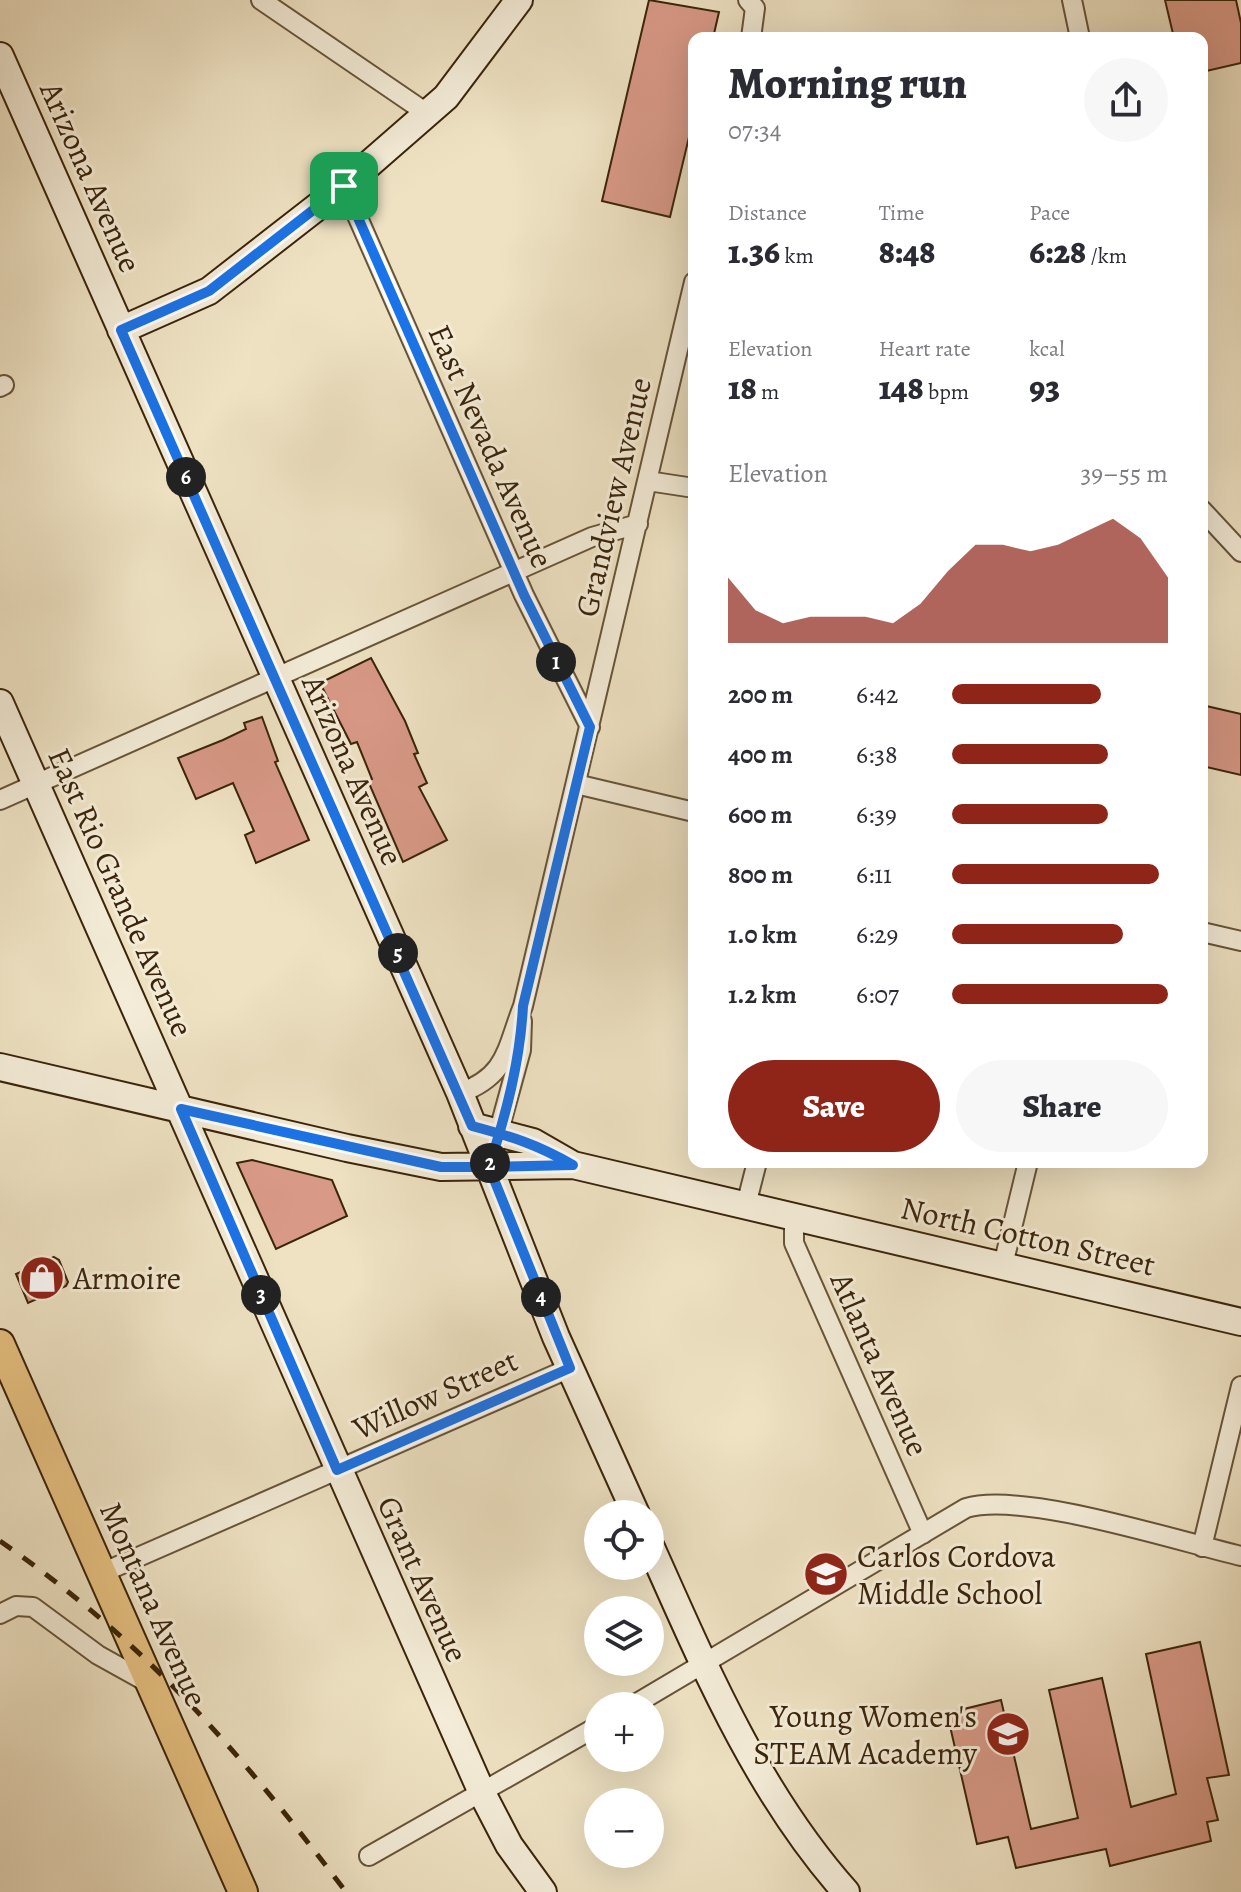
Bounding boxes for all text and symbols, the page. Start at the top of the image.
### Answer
text: Morning run [728,53,967,113]
button: share [1084,58,1168,142]
street label: Arizona Avenue [29,74,153,279]
text: 07:34 [728,113,782,148]
pin [310,152,378,220]
icon: arrive [322,164,366,208]
text: Distance [728,198,807,228]
text: Time [879,198,924,228]
text: Pace [1029,198,1070,228]
text: 1.36 [728,228,780,275]
text: 8:48 [879,228,935,275]
text: 6:28 [1029,228,1086,275]
text: km [780,241,814,271]
text: /km [1086,241,1127,271]
street label: East Nevada Avenue [418,317,564,575]
text: Elevation [728,334,812,364]
text: Heart rate [879,334,971,364]
text: kcal [1029,334,1065,364]
text: 18 [728,364,757,411]
text: 148 [879,364,924,411]
text: 93 [1029,364,1060,411]
street label: Grandview Avenue [564,373,662,621]
text: m [757,377,779,407]
text: bpm [924,377,969,407]
text: Elevation [728,456,828,491]
text: 39–55 m [1080,456,1168,491]
pin: 6 [166,457,206,497]
text: 6 [181,462,191,492]
pin: 1 [536,642,576,682]
text: 1 [552,647,560,677]
street label: Arizona Avenue [291,667,415,872]
text: 200 m [728,677,793,712]
text: 6:42 [856,677,898,712]
text: 400 m [728,737,793,772]
text: 6:38 [856,737,898,772]
street label: East Rio Grande Avenue [38,741,204,1043]
text: 600 m [728,797,793,832]
text: 6:39 [856,797,897,832]
text: 800 m [728,857,793,892]
text: 6:11 [856,857,892,892]
text: 1.0 km [728,917,797,952]
text: 6:29 [856,917,898,952]
pin: 5 [378,933,418,973]
text: 5 [393,938,403,968]
text: 1.2 km [728,977,797,1012]
text: 6:07 [856,977,899,1012]
button: Save [728,1060,940,1152]
button: Share [956,1060,1168,1152]
pin: 2 [470,1143,510,1183]
text: 2 [485,1148,495,1178]
street label: North Cotton Street [897,1185,1159,1287]
shop icon: Armoire [18,1254,66,1302]
place label: Armoire [72,1256,181,1300]
street label: Atlanta Avenue [820,1264,940,1463]
pin: 3 [241,1275,281,1315]
pin: 4 [521,1277,561,1317]
text: 3 [256,1280,266,1310]
text: 4 [536,1282,546,1312]
street label: Willow Street [345,1338,524,1450]
street label: Grant Avenue [367,1489,479,1669]
street label: Montana Avenue [89,1495,219,1713]
map controls [584,1500,664,1868]
button: locate [584,1500,664,1580]
place label: Carlos Cordova Middle School [857,1534,1056,1615]
school or university icon: Carlos Cordova Middle School [802,1550,850,1598]
button: layers [584,1596,664,1676]
button: + [584,1692,664,1772]
place label: Young Women's STEAM Academy [753,1694,978,1775]
school or university icon: Young Women's STEAM Academy [984,1710,1032,1758]
button: − [584,1788,664,1868]

